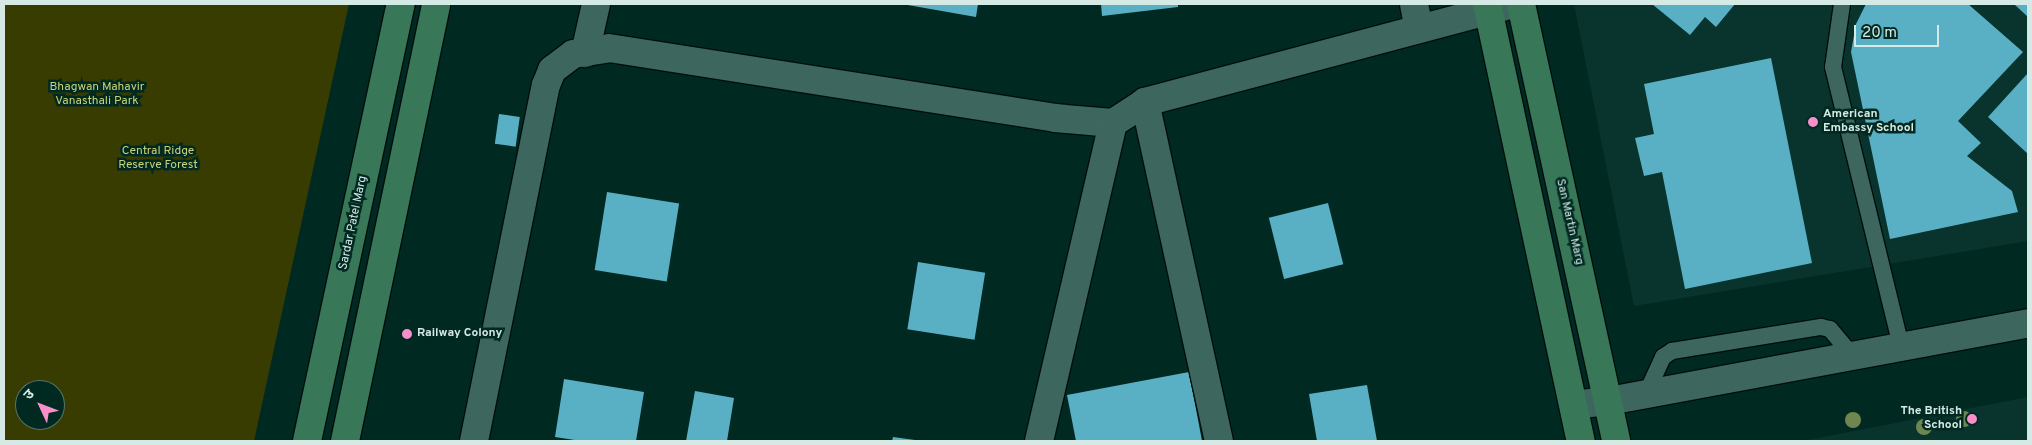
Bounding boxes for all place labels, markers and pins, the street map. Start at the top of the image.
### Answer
place label: American Embassy School [1823,108,1914,136]
marker: American Embassy School [1807,116,1819,128]
place label: Railway Colony [417,327,502,341]
marker: Railway Colony [401,328,413,340]
place label: The British School [1900,405,1962,433]
marker: The British School [1966,413,1978,425]

